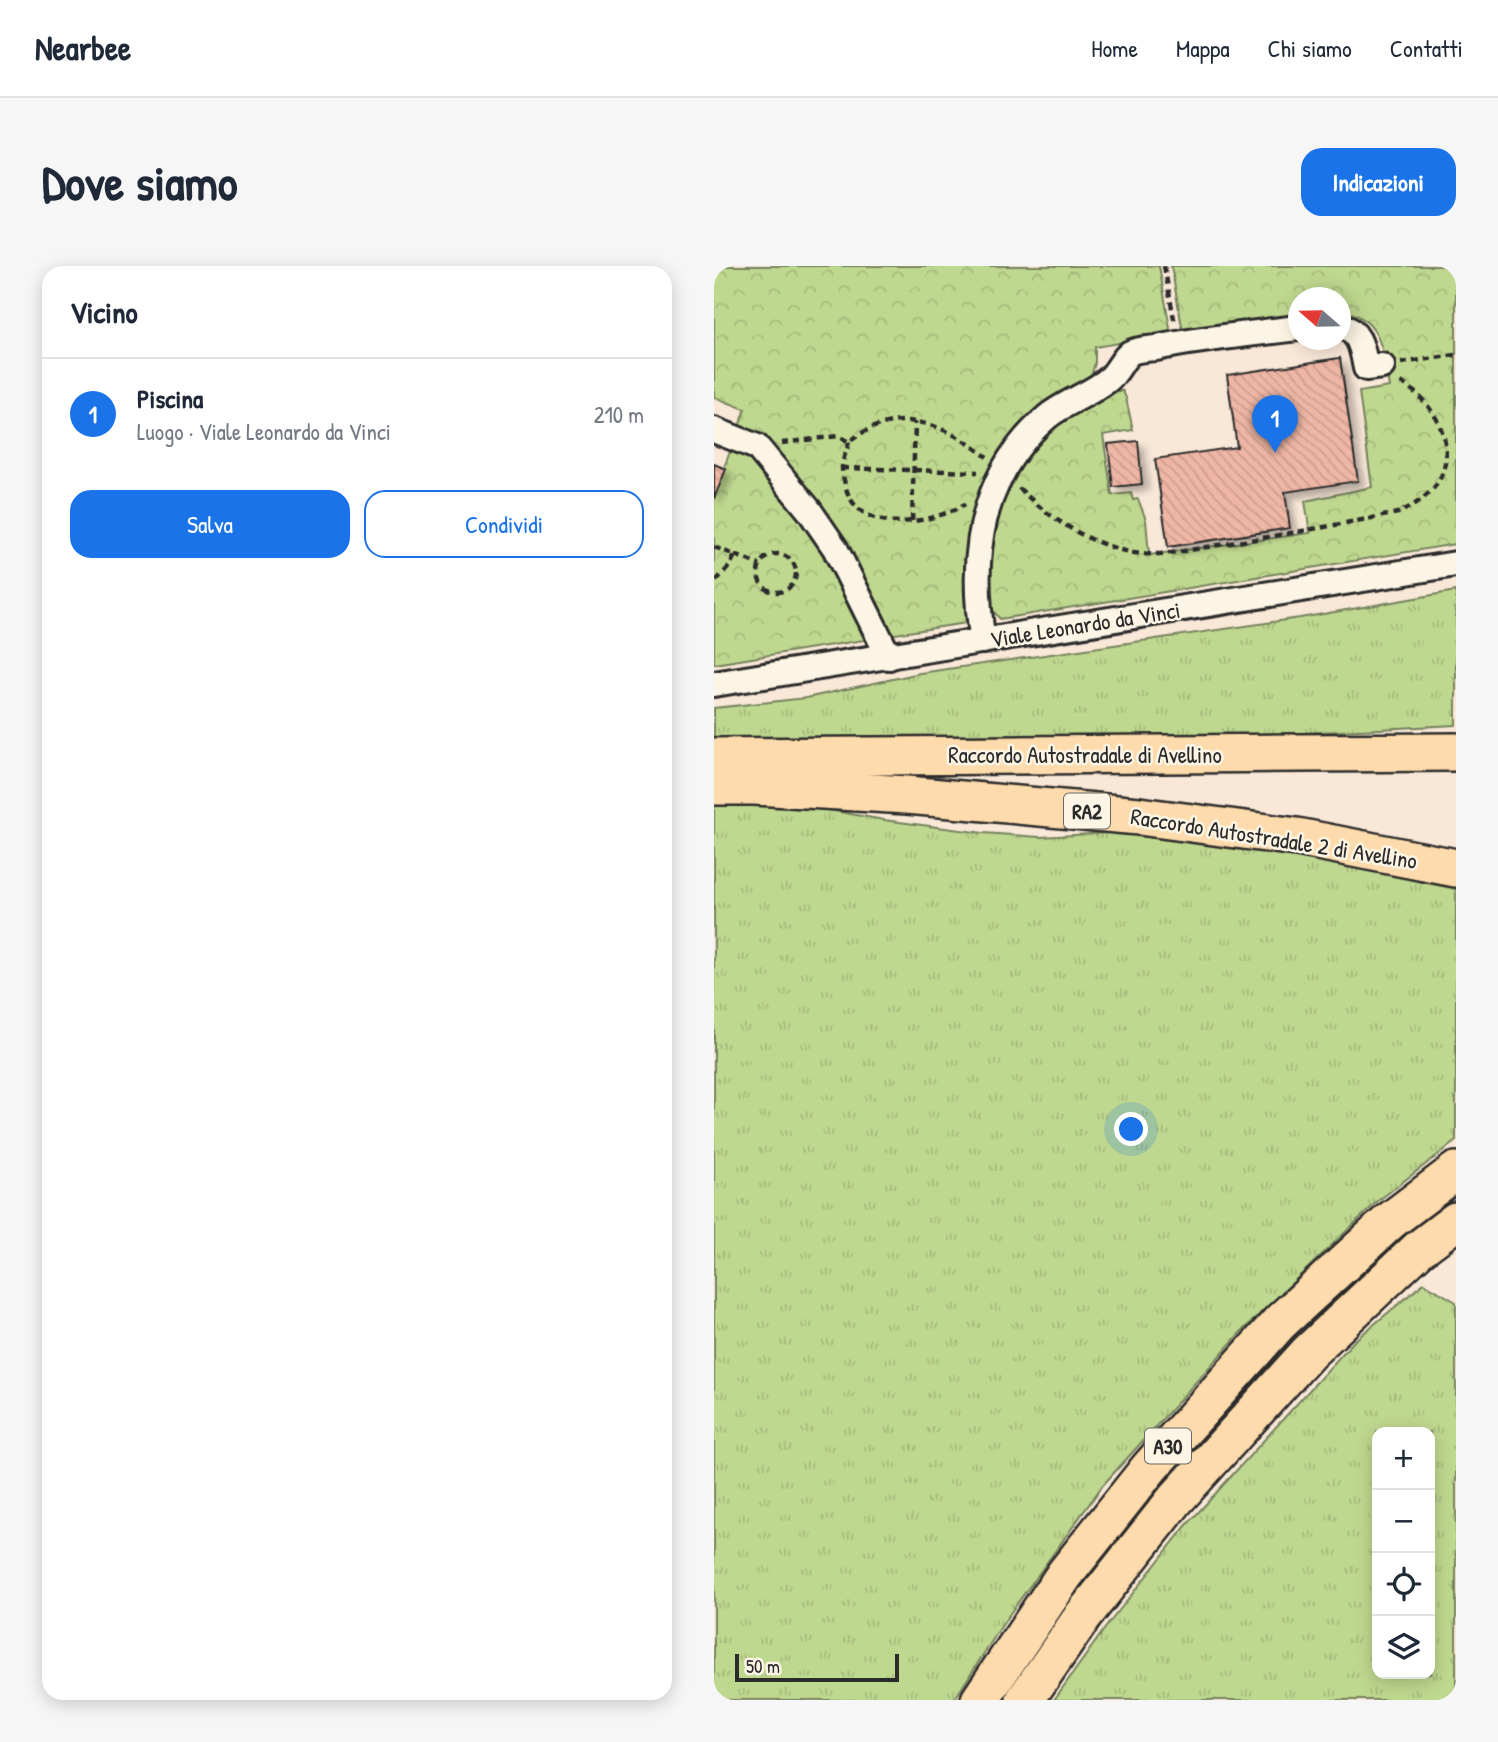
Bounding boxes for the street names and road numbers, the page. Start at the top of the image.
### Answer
street label: Viale Leonardo da Vinci [988,594,1182,654]
street label: Raccordo Autostradale di Avellino [948,739,1222,770]
road number: RA2 [1064,794,1110,828]
street label: Raccordo Autostradale 2 di Avellino [1129,800,1419,876]
road number: A30 [1145,1428,1191,1464]

